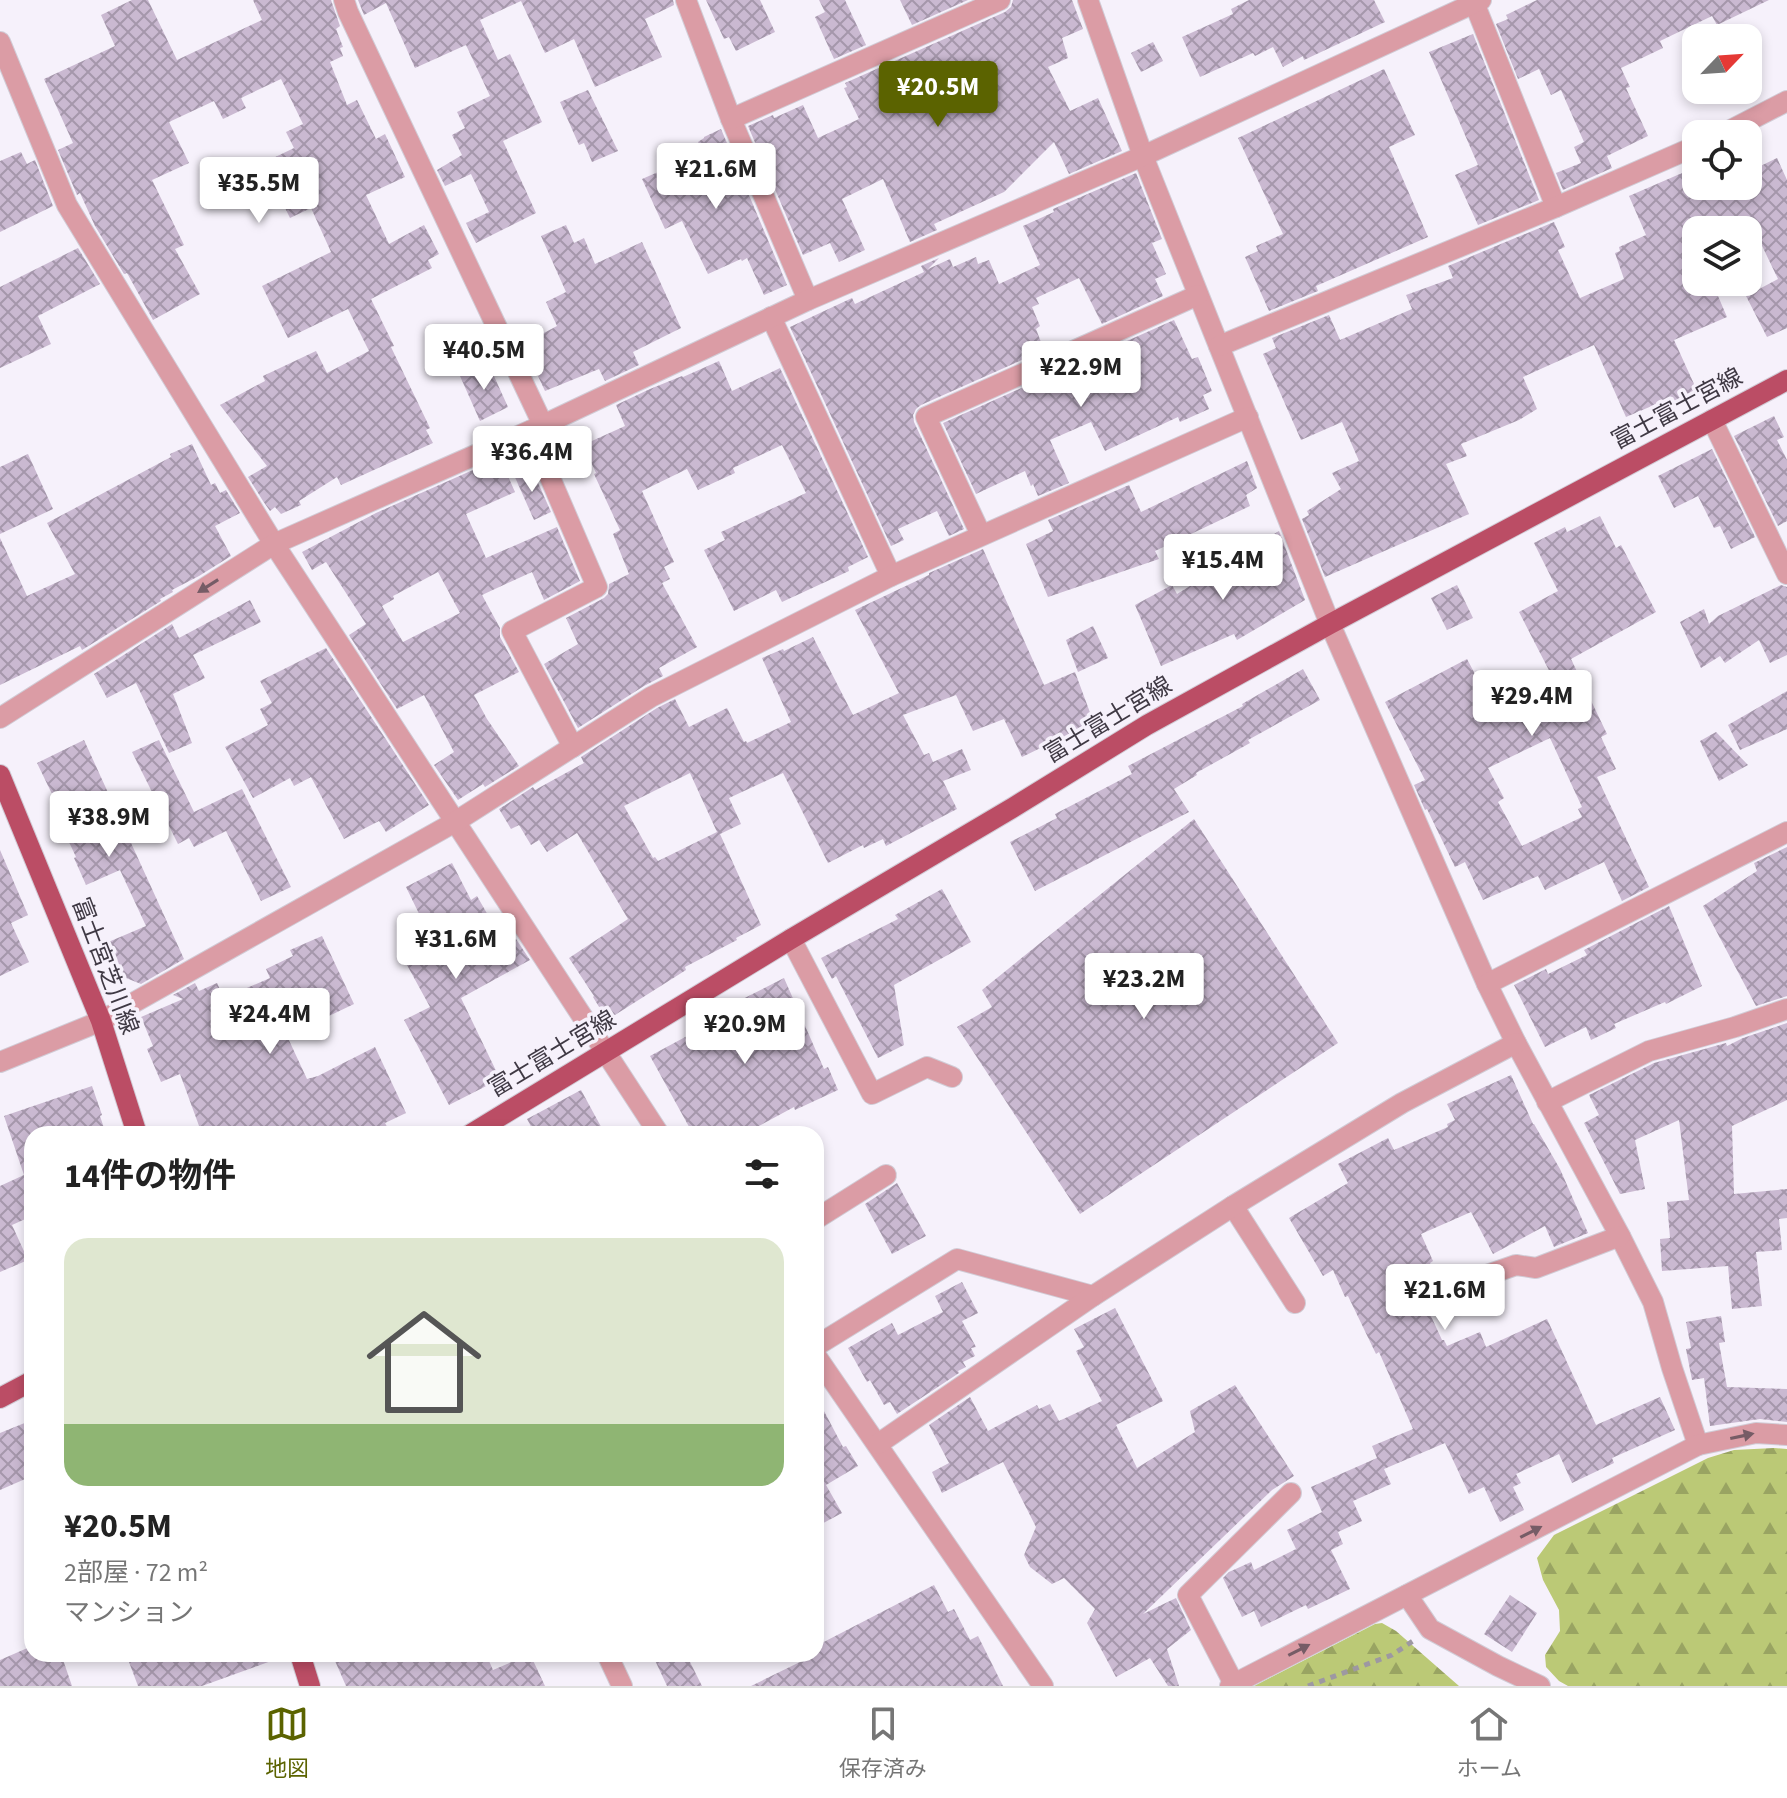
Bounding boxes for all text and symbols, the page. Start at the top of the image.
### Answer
north arrow [1682,24,1762,104]
map controls [1682,24,1762,296]
pin: ¥20.5M [873,61,1003,129]
text: ¥20.5M [897,68,979,105]
button: locate [1682,120,1762,200]
pin: ¥21.6M [651,143,781,211]
text: ¥21.6M [675,150,757,187]
pin: ¥35.5M [194,157,324,225]
text: ¥35.5M [218,164,300,201]
button: layers [1682,216,1762,296]
pin: ¥40.5M [419,324,549,392]
text: ¥40.5M [443,331,525,368]
pin: ¥22.9M [1016,341,1146,409]
text: ¥22.9M [1040,348,1122,385]
street label: 富士富士宮線 [1605,360,1749,458]
pin: ¥36.4M [467,426,597,494]
text: ¥36.4M [491,433,573,470]
pin: ¥15.4M [1158,534,1288,602]
text: ¥15.4M [1182,541,1264,578]
one-way arrow [197,578,219,592]
street label: 富士富士宮線 [1037,668,1179,772]
pin: ¥29.4M [1467,670,1597,738]
text: ¥29.4M [1491,677,1573,714]
pin: ¥38.9M [44,791,174,859]
text: ¥38.9M [68,798,150,835]
street label: 富士宮芝川線 [63,893,147,1039]
pin: ¥31.6M [391,913,521,981]
text: ¥31.6M [415,920,497,957]
pin: ¥23.2M [1079,953,1209,1021]
text: ¥23.2M [1103,960,1185,997]
pin: ¥24.4M [205,988,335,1056]
text: ¥24.4M [229,995,311,1032]
pin: ¥20.9M [680,998,810,1066]
street label: 富士富士宮線 [481,1002,623,1106]
text: ¥20.9M [704,1005,786,1042]
text: 14件の物件 [64,1152,236,1201]
icon: filters [740,1152,784,1196]
pin: ¥21.6M [1380,1264,1510,1332]
text: ¥21.6M [1404,1271,1486,1308]
icon: home [352,1290,496,1434]
one-way arrow [1730,1429,1755,1442]
text: ¥20.5M [64,1502,172,1551]
one-way arrow [1519,1525,1542,1538]
text: 2部屋 · 72 m² [64,1554,208,1591]
text: マンション [64,1594,194,1631]
one-way arrow [1288,1644,1311,1657]
tab: 地図 [265,1702,309,1785]
tab: 保存済み [839,1702,927,1785]
tab: ホーム [1457,1702,1522,1785]

